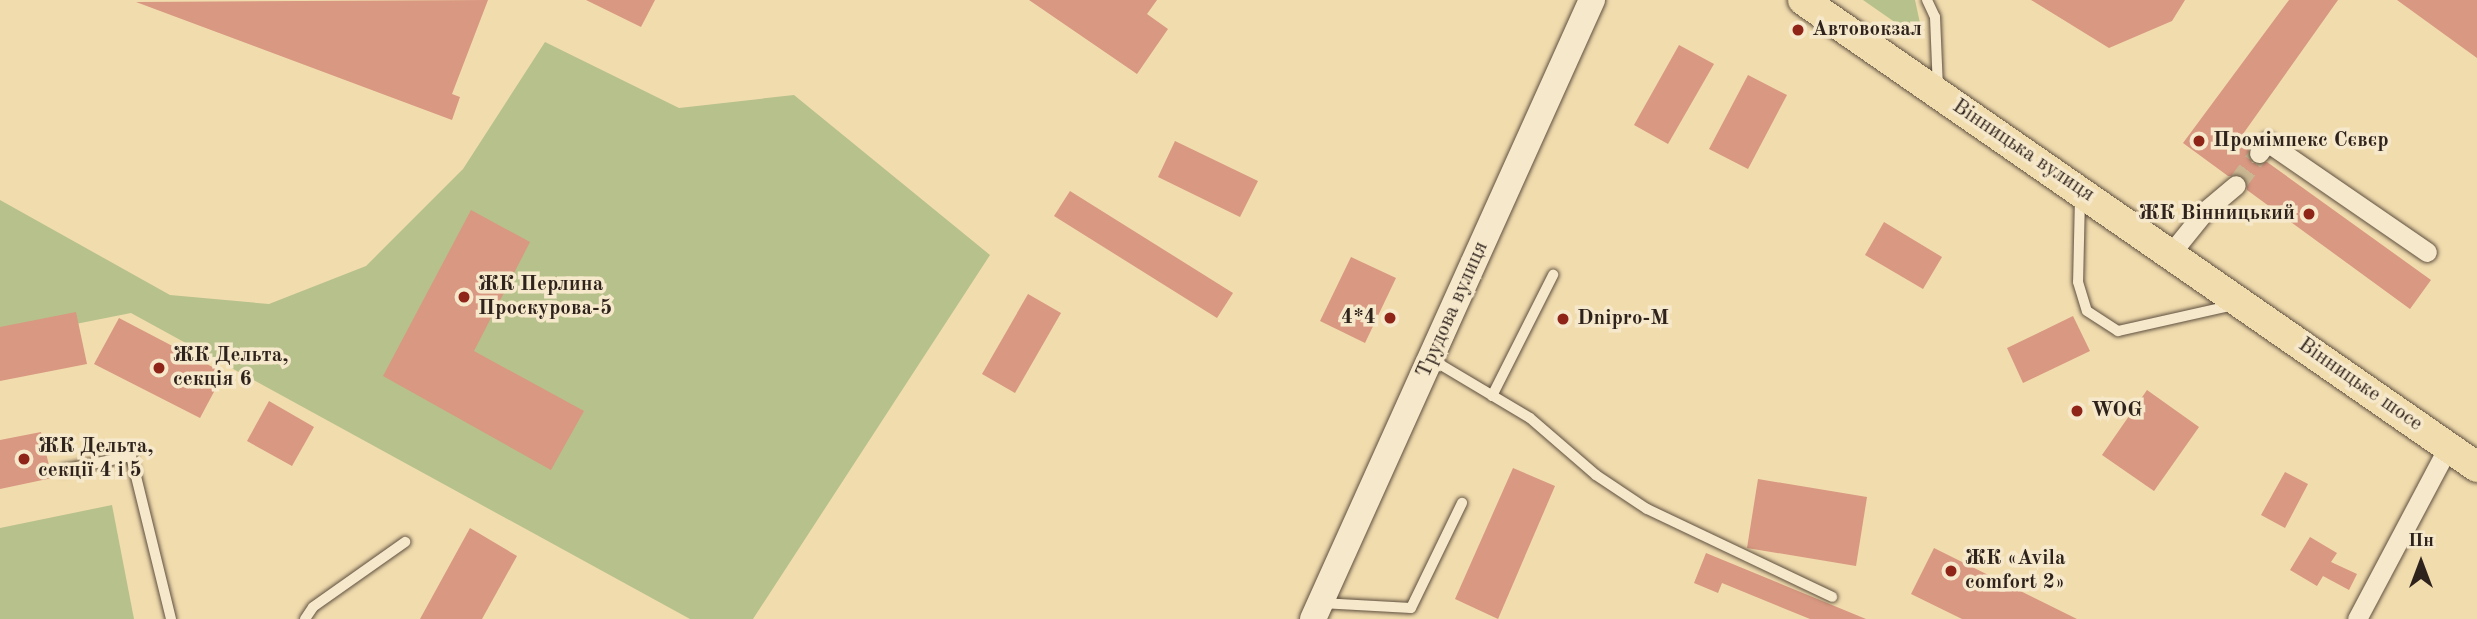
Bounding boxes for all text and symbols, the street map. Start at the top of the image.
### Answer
place label: Автовокзал [1812,17,1922,43]
marker: Автовокзал [1790,22,1806,38]
street label: Вінницька вулиця [1947,94,2099,208]
place label: Промімпекс Сєвєр [2213,128,2389,154]
marker: Промімпекс Сєвєр [2191,133,2207,149]
place label: ЖК Вінницький [2139,201,2295,227]
marker: ЖК Вінницький [2301,206,2317,222]
street label: Трудова вулиця [1412,238,1494,382]
place label: ЖК Перлина Проскурова-5 [478,272,612,322]
marker: ЖК Перлина Проскурова-5 [456,289,472,305]
place label: 4*4 [1341,305,1376,331]
place label: Dnipro-M [1577,306,1669,332]
marker: 4*4 [1382,310,1398,326]
marker: Dnipro-M [1555,311,1571,327]
street label: Вінницьке шосе [2293,333,2427,437]
place label: ЖК Дельта, секція 6 [173,343,288,393]
marker: ЖК Дельта, секція 6 [151,360,167,376]
place label: WOG [2091,398,2142,424]
marker: WOG [2069,403,2085,419]
place label: ЖК Дельта, секції 4 і 5 [38,434,153,484]
marker: ЖК Дельта, секції 4 і 5 [16,451,32,467]
north arrow [2386,528,2456,598]
text: Пн [2408,532,2434,551]
place label: ЖК «Avila comfort 2» [1965,546,2066,596]
marker: ЖК «Avila comfort 2» [1943,563,1959,579]

